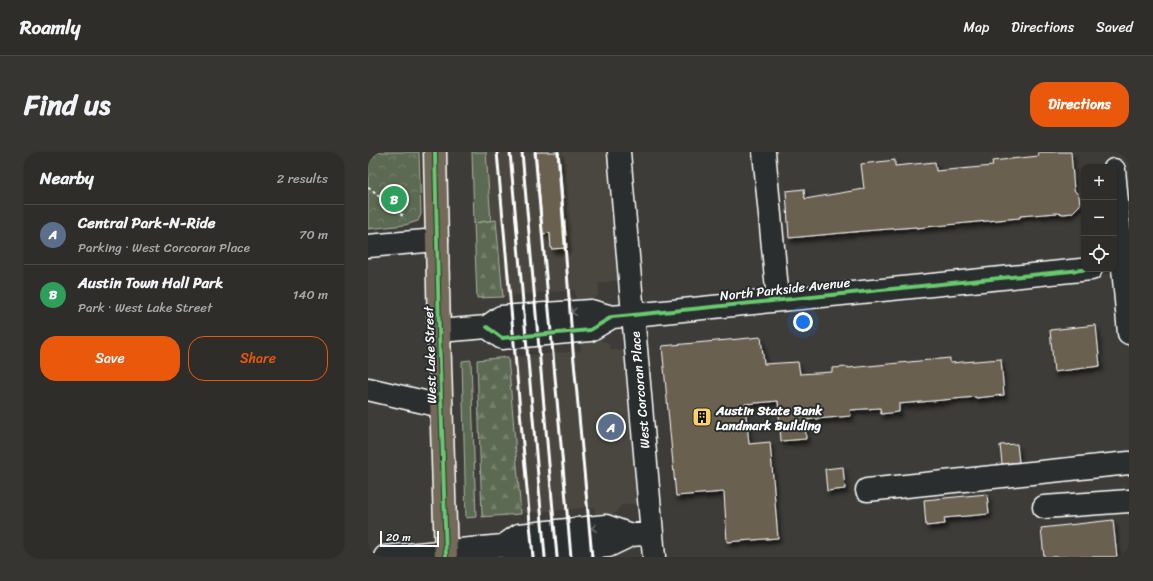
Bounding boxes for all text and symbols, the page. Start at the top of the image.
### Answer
text: Roamly [20,11,80,44]
text: Map [963,15,989,40]
text: Directions [1011,15,1074,40]
text: Saved [1096,15,1133,40]
text: Find us [24,80,111,129]
button: Directions [1030,82,1129,127]
text: Nearby [40,163,94,193]
map controls [1081,164,1117,272]
button: + [1081,164,1117,200]
text: 2 results [277,167,328,190]
pin: B [381,184,407,214]
button: − [1081,200,1117,236]
text: Central Park-N-Ride [78,210,215,236]
text: A [49,223,57,246]
text: 70 m [299,223,328,246]
text: Parking · West Corcoran Place [78,236,250,259]
button: locate [1081,236,1117,272]
text: Austin Town Hall Park [78,270,223,296]
street label: North Parkside Avenue [719,271,852,307]
text: B [49,283,57,306]
text: 140 m [293,283,328,306]
text: Park · West Lake Street [78,296,212,319]
street label: West Lake Street [417,305,443,404]
one-way arrow [571,307,577,316]
your location [793,312,813,332]
street label: West Corcoran Place [623,330,657,450]
button: Save [40,336,180,381]
button: Share [188,336,328,381]
place label: Austin State Bank Landmark Building [715,399,823,437]
building icon: Austin State Bank Landmark Building [691,406,713,428]
pin: A [598,412,624,442]
one-way arrow [591,523,597,532]
text: 20 m [386,528,411,547]
scale bar [380,529,439,548]

